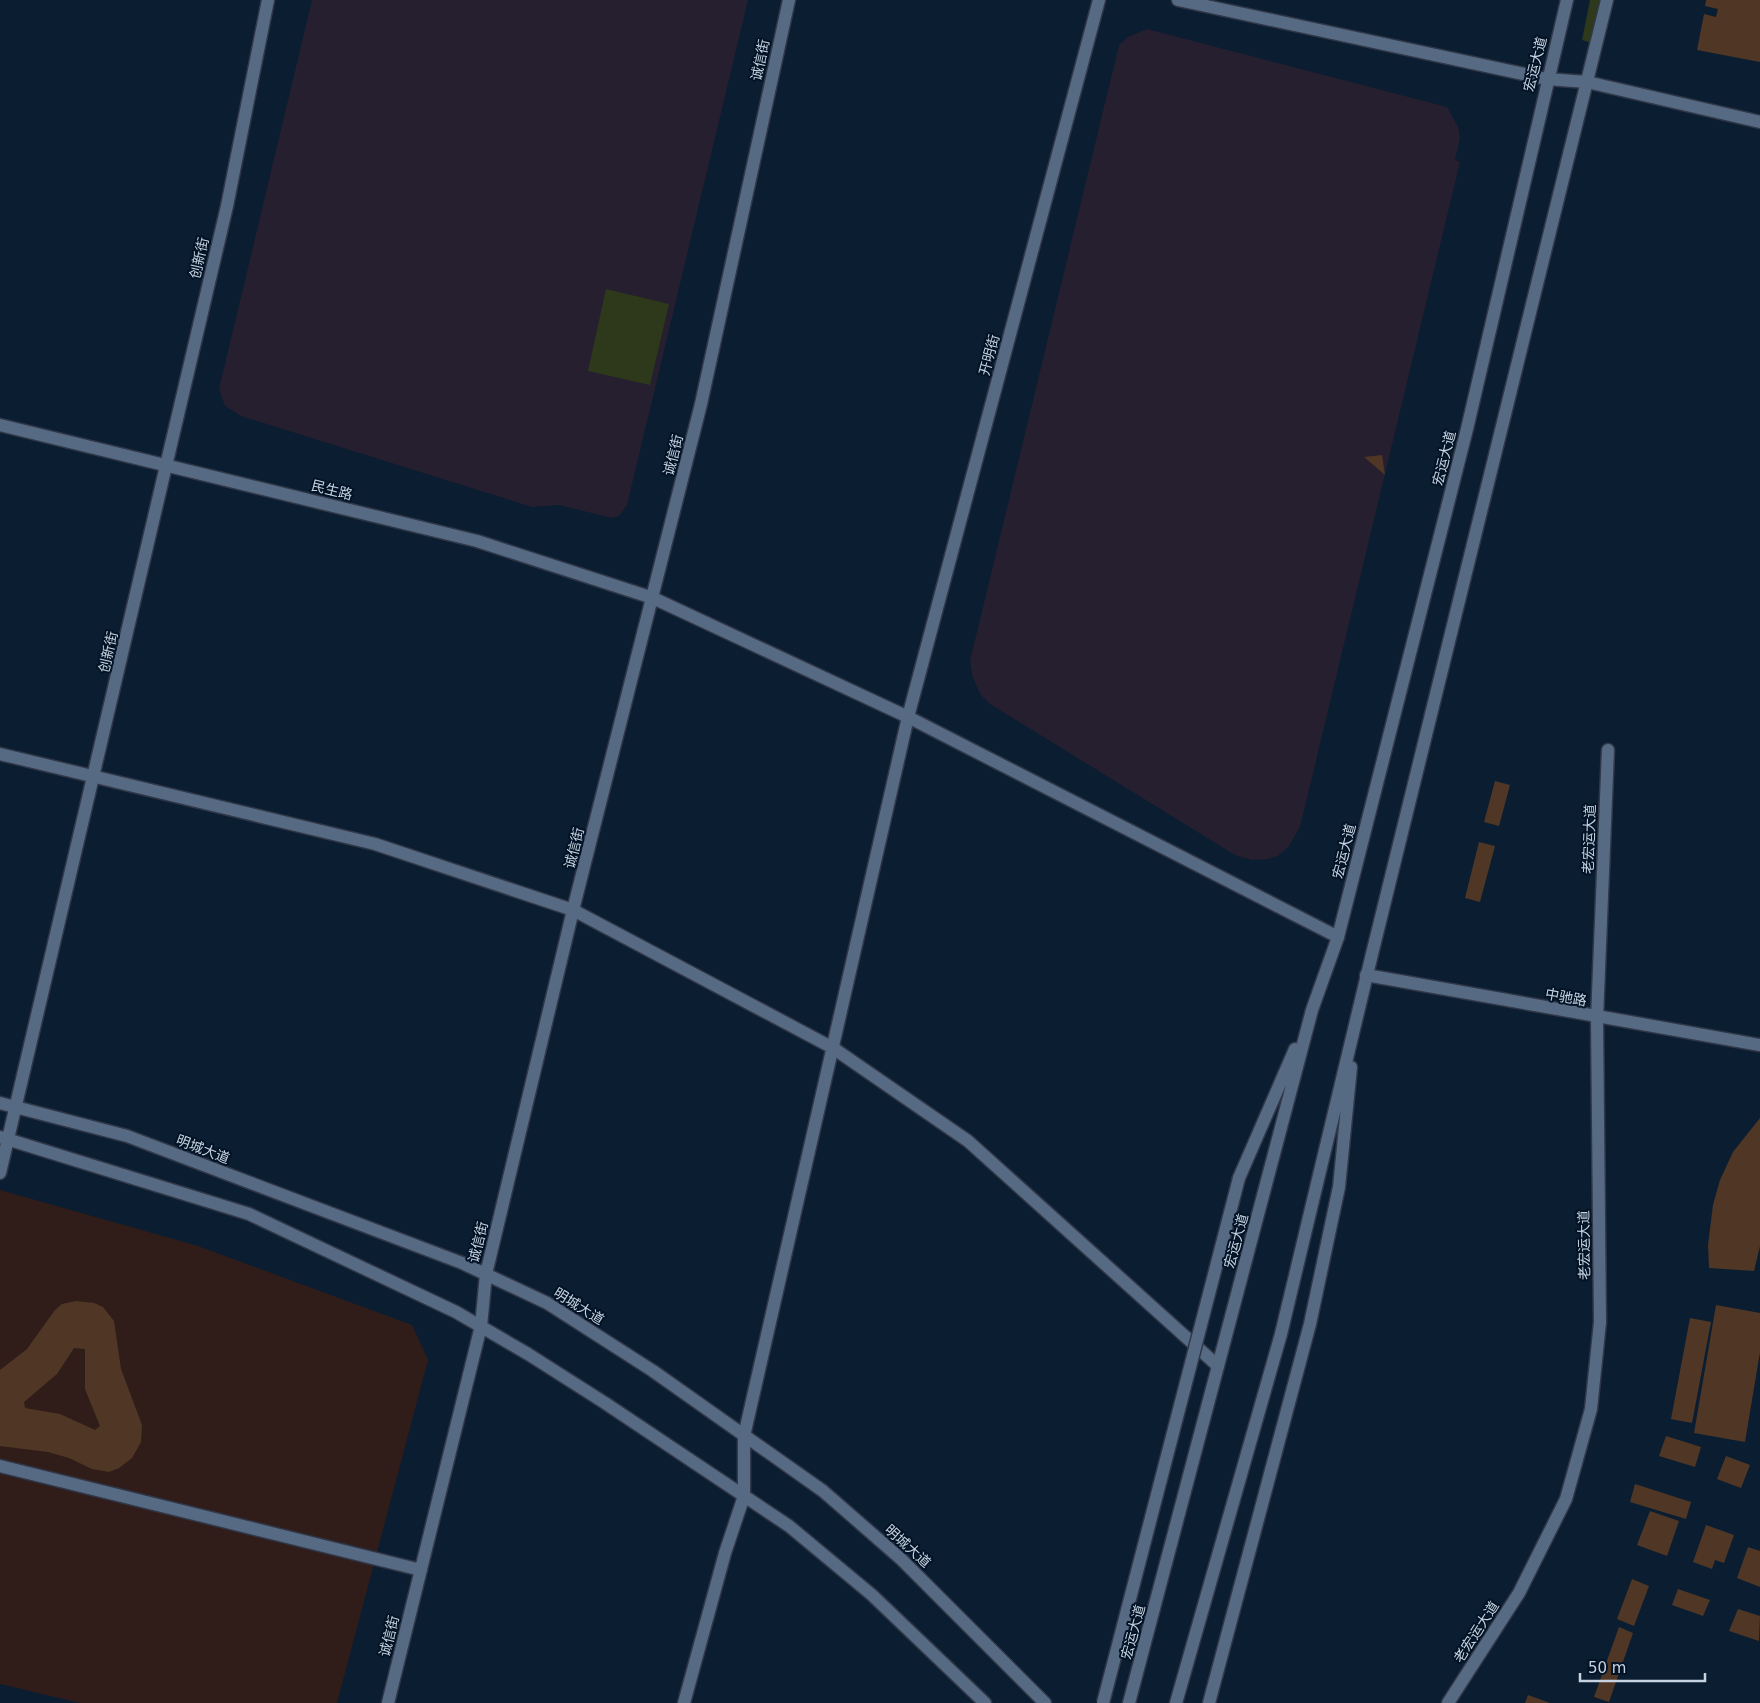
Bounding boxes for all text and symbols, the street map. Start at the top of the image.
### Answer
street label: 宏运大道 [1520,35,1550,93]
street label: 诚信街 [748,38,772,82]
street label: 创新街 [186,236,212,280]
street label: 开明街 [976,333,1002,377]
street label: 宏运大道 [1429,429,1459,487]
street label: 诚信街 [660,433,686,477]
street label: 民生路 [310,477,354,503]
street label: 创新街 [95,630,121,674]
street label: 老宏运大道 [1580,804,1598,874]
street label: 宏运大道 [1329,822,1359,880]
street label: 诚信街 [561,826,587,870]
street label: 中驰路 [1544,985,1588,1009]
street label: 明城大道 [174,1131,232,1167]
street label: 老宏运大道 [1575,1210,1593,1280]
street label: 宏运大道 [1221,1212,1251,1270]
street label: 诚信街 [465,1220,491,1264]
street label: 明城大道 [551,1284,607,1328]
street label: 明城大道 [882,1521,934,1571]
street label: 老宏运大道 [1450,1598,1502,1666]
street label: 宏运大道 [1118,1603,1148,1661]
street label: 诚信街 [376,1614,402,1658]
scale bar [1580,1650,1705,1682]
text: 50 m [1588,1659,1626,1677]

